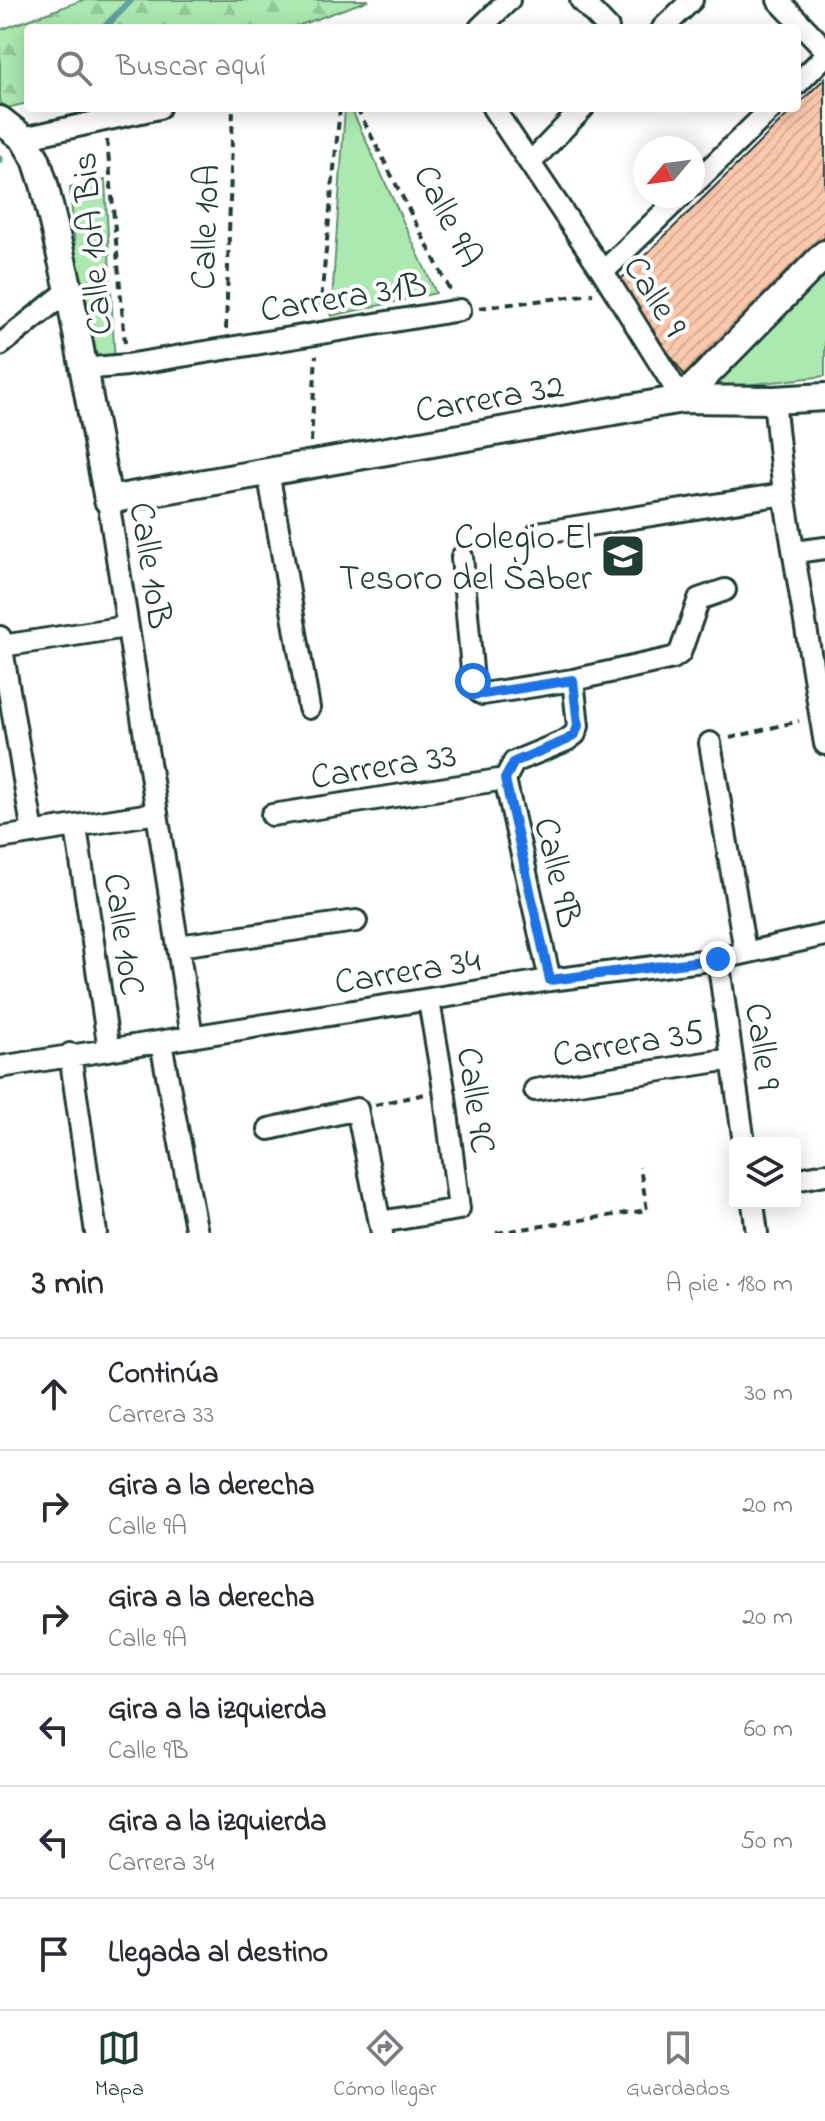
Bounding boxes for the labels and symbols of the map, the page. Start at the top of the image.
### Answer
north arrow [633,136,705,208]
street label: Calle 10A Bis [60,150,129,337]
street label: Calle 9A [398,156,494,278]
street label: Calle 10A [179,163,236,291]
street label: Calle 9 [608,246,699,349]
street label: Carrera 31B [257,260,431,339]
street label: Carrera 32 [411,361,568,440]
street label: Calle 10B [112,499,185,633]
place label: Colegio El Tesoro del Saber [339,513,593,607]
school or university icon: Colegio El Tesoro del Saber [599,532,647,580]
route start [455,663,491,699]
street label: Carrera 33 [307,731,460,806]
street label: Calle 9B [517,813,594,933]
street label: Calle 10C [87,870,156,999]
street label: Carrera 34 [331,936,485,1011]
route end [700,941,736,977]
street label: Calle 9 [728,1000,793,1094]
street label: Carrera 35 [549,1007,708,1084]
street label: Calle 9C [440,1044,507,1157]

